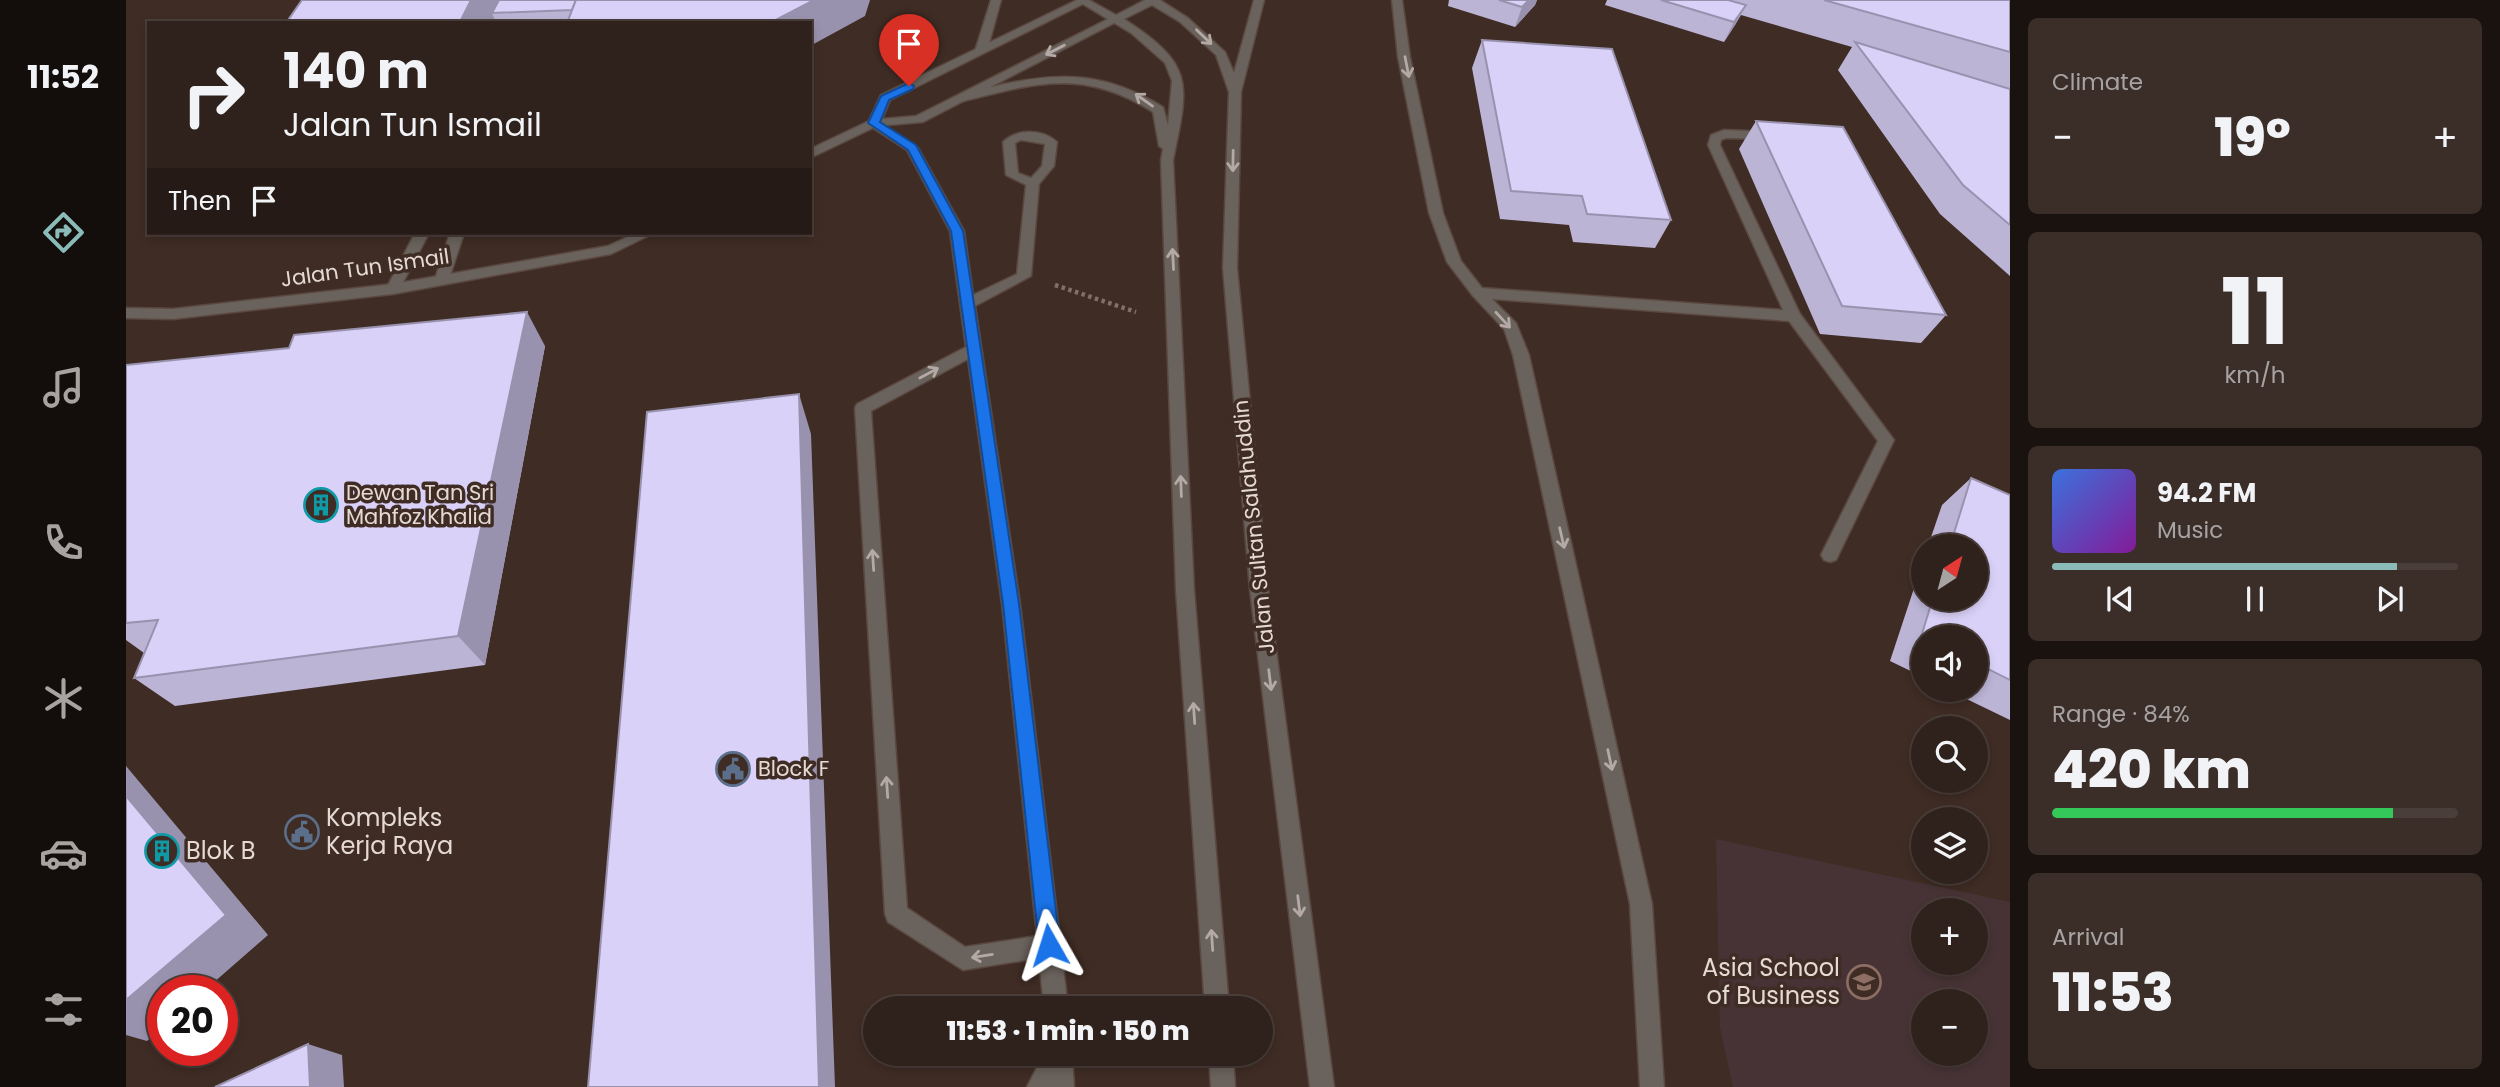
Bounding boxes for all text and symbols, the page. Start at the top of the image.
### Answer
pin [879,14,939,86]
icon: arrive [890,25,928,63]
one-way arrow [1195,29,1212,46]
text: 140 m [283,37,429,105]
one-way arrow [1045,44,1066,57]
icon: right [168,49,259,140]
text: 11:52 [27,54,99,99]
one-way arrow [1400,55,1414,78]
text: Climate [2052,66,2143,98]
one-way arrow [1135,93,1154,107]
text: 19° [2214,101,2291,174]
text: Jalan Tun Ismail [283,102,542,147]
text: − [2052,111,2073,164]
text: + [2432,111,2458,164]
one-way arrow [1226,149,1240,172]
icon: arrive [245,182,283,220]
text: Then [168,183,231,219]
icon: directions [39,208,88,257]
street label: Jalan Tun Ismail [279,241,451,294]
one-way arrow [1166,248,1179,270]
text: 11 [2221,248,2289,376]
one-way arrow [1495,311,1511,329]
text: km/h [2224,359,2286,391]
icon: music [39,363,88,412]
one-way arrow [918,366,939,379]
street label: Jalan Sultan Salahuddin [1226,399,1281,656]
one-way arrow [1174,475,1187,498]
text: 94.2 FM [2157,475,2256,511]
place label: Dewan Tan Sri Mahfoz Khalid [346,478,494,531]
building icon: Dewan Tan Sri Mahfoz Khalid [302,486,340,524]
text: Music [2157,514,2223,546]
icon: phone [39,518,88,567]
one-way arrow [1556,526,1569,548]
north arrow [1911,534,1988,611]
map controls [1911,534,1988,1066]
one-way arrow [866,549,879,572]
icon: previous [2101,580,2139,618]
icon: pause [2236,580,2274,618]
icon: next [2371,580,2409,618]
button: sound [1911,625,1988,702]
one-way arrow [1264,668,1277,691]
icon: climate [39,674,88,723]
text: Range · 84% [2052,698,2190,730]
one-way arrow [1187,702,1200,725]
button: search [1911,716,1988,793]
text: 420 km [2052,733,2251,806]
one-way arrow [1604,748,1618,771]
public building icon: Block F [714,750,752,788]
place label: Block F [758,754,829,783]
one-way arrow [881,776,894,799]
place label: Kompleks Kerja Raya [326,801,453,862]
button: layers [1911,807,1988,884]
public building icon: Kompleks Kerja Raya [283,813,321,851]
icon: car [39,829,88,878]
building icon: Blok B [143,832,181,870]
place label: Blok B [186,834,255,867]
one-way arrow [1293,894,1306,917]
button: + [1911,898,1988,975]
position arrow [1012,908,1086,982]
text: Arrival [2052,921,2124,953]
one-way arrow [1205,929,1218,952]
one-way arrow [971,950,994,963]
place label: Asia School of Business [1702,951,1840,1012]
text: 11:53 [2052,956,2174,1029]
school or university icon: Asia School of Business [1845,963,1883,1001]
speed limit sign: 20 [147,975,238,1066]
icon: filters [39,985,88,1034]
button: − [1911,989,1988,1066]
text: 11:53 · 1 min · 150 m [946,1013,1190,1049]

